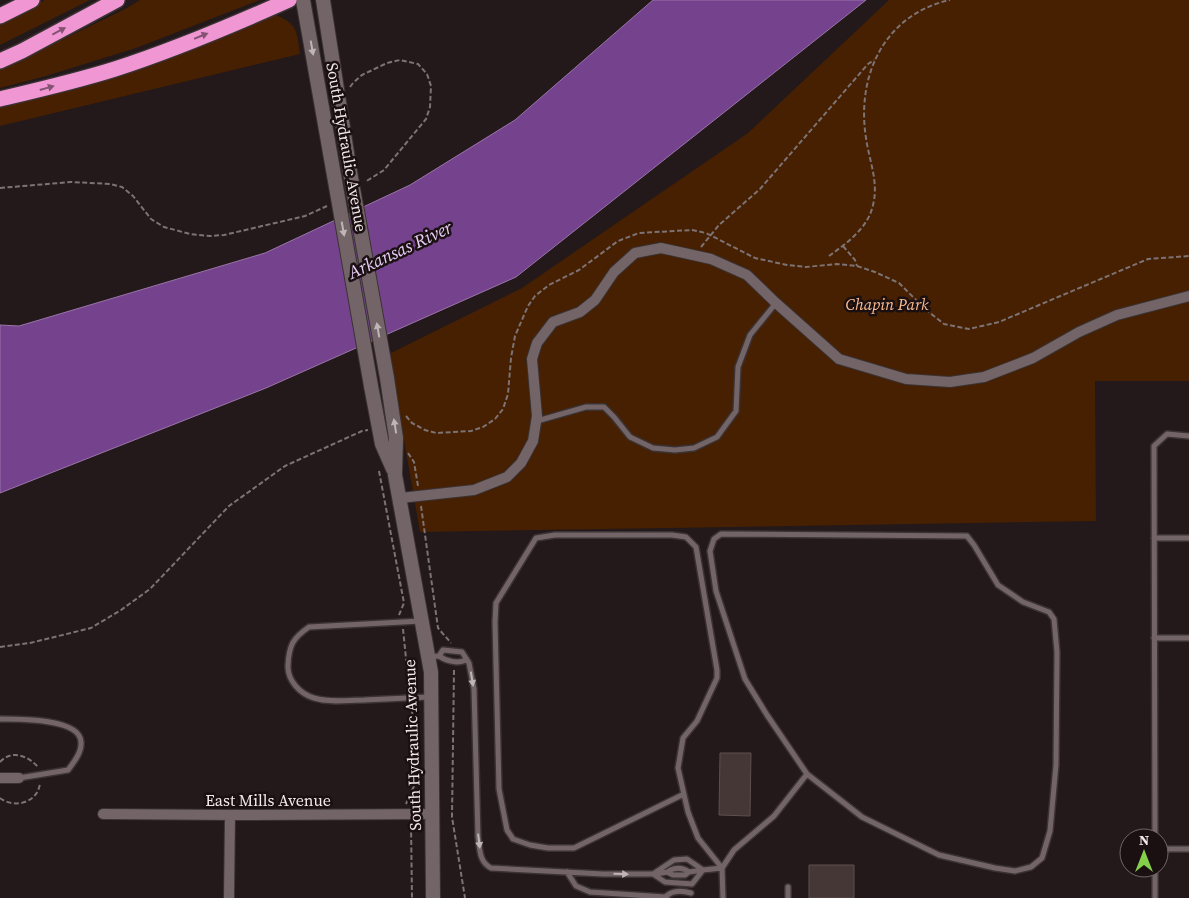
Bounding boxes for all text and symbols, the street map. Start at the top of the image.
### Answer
one-way arrow [52,27,67,35]
one-way arrow [194,32,208,40]
one-way arrow [308,40,316,56]
street label: South Hydraulic Avenue [321,61,373,233]
one-way arrow [40,83,55,91]
water label: Arkansas River [342,214,457,285]
one-way arrow [340,221,348,237]
park label: Chapin Park [845,293,929,315]
one-way arrow [374,322,382,338]
one-way arrow [390,418,398,434]
street label: South Hydraulic Avenue [398,659,426,831]
one-way arrow [468,671,476,687]
street label: East Mills Avenue [205,789,331,811]
north arrow [1119,828,1169,878]
text: N [1139,830,1149,850]
one-way arrow [475,833,483,849]
one-way arrow [614,870,630,878]

